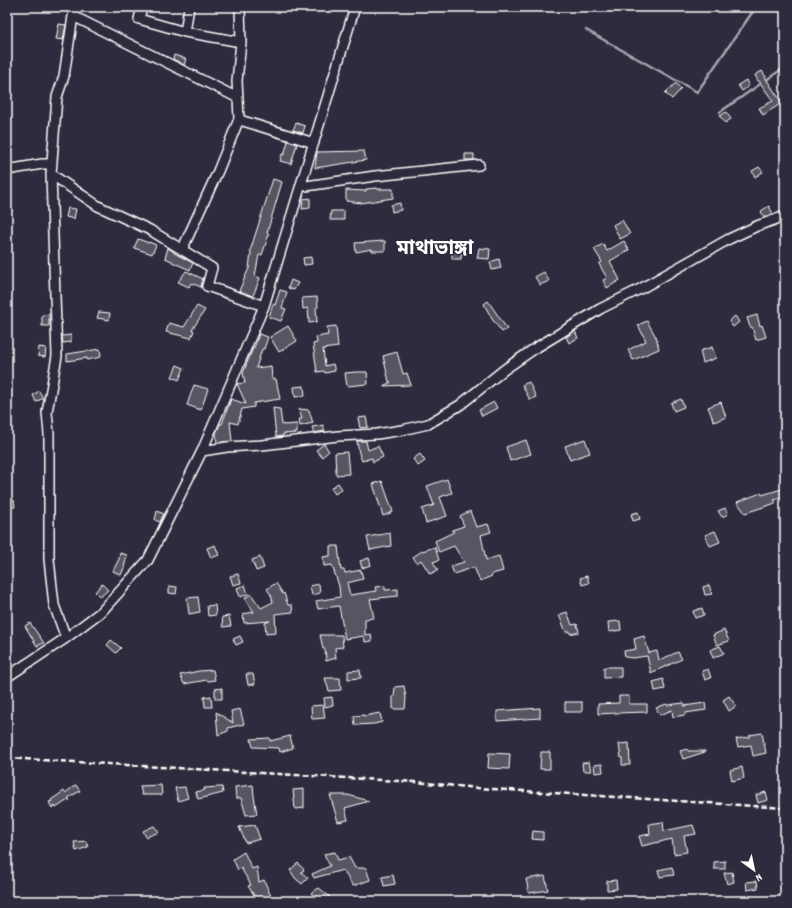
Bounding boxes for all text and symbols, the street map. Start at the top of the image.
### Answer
district label: মাথাভাঙ্গা [396,236,474,264]
north arrow [734,850,774,890]
text: N [751,869,765,885]

